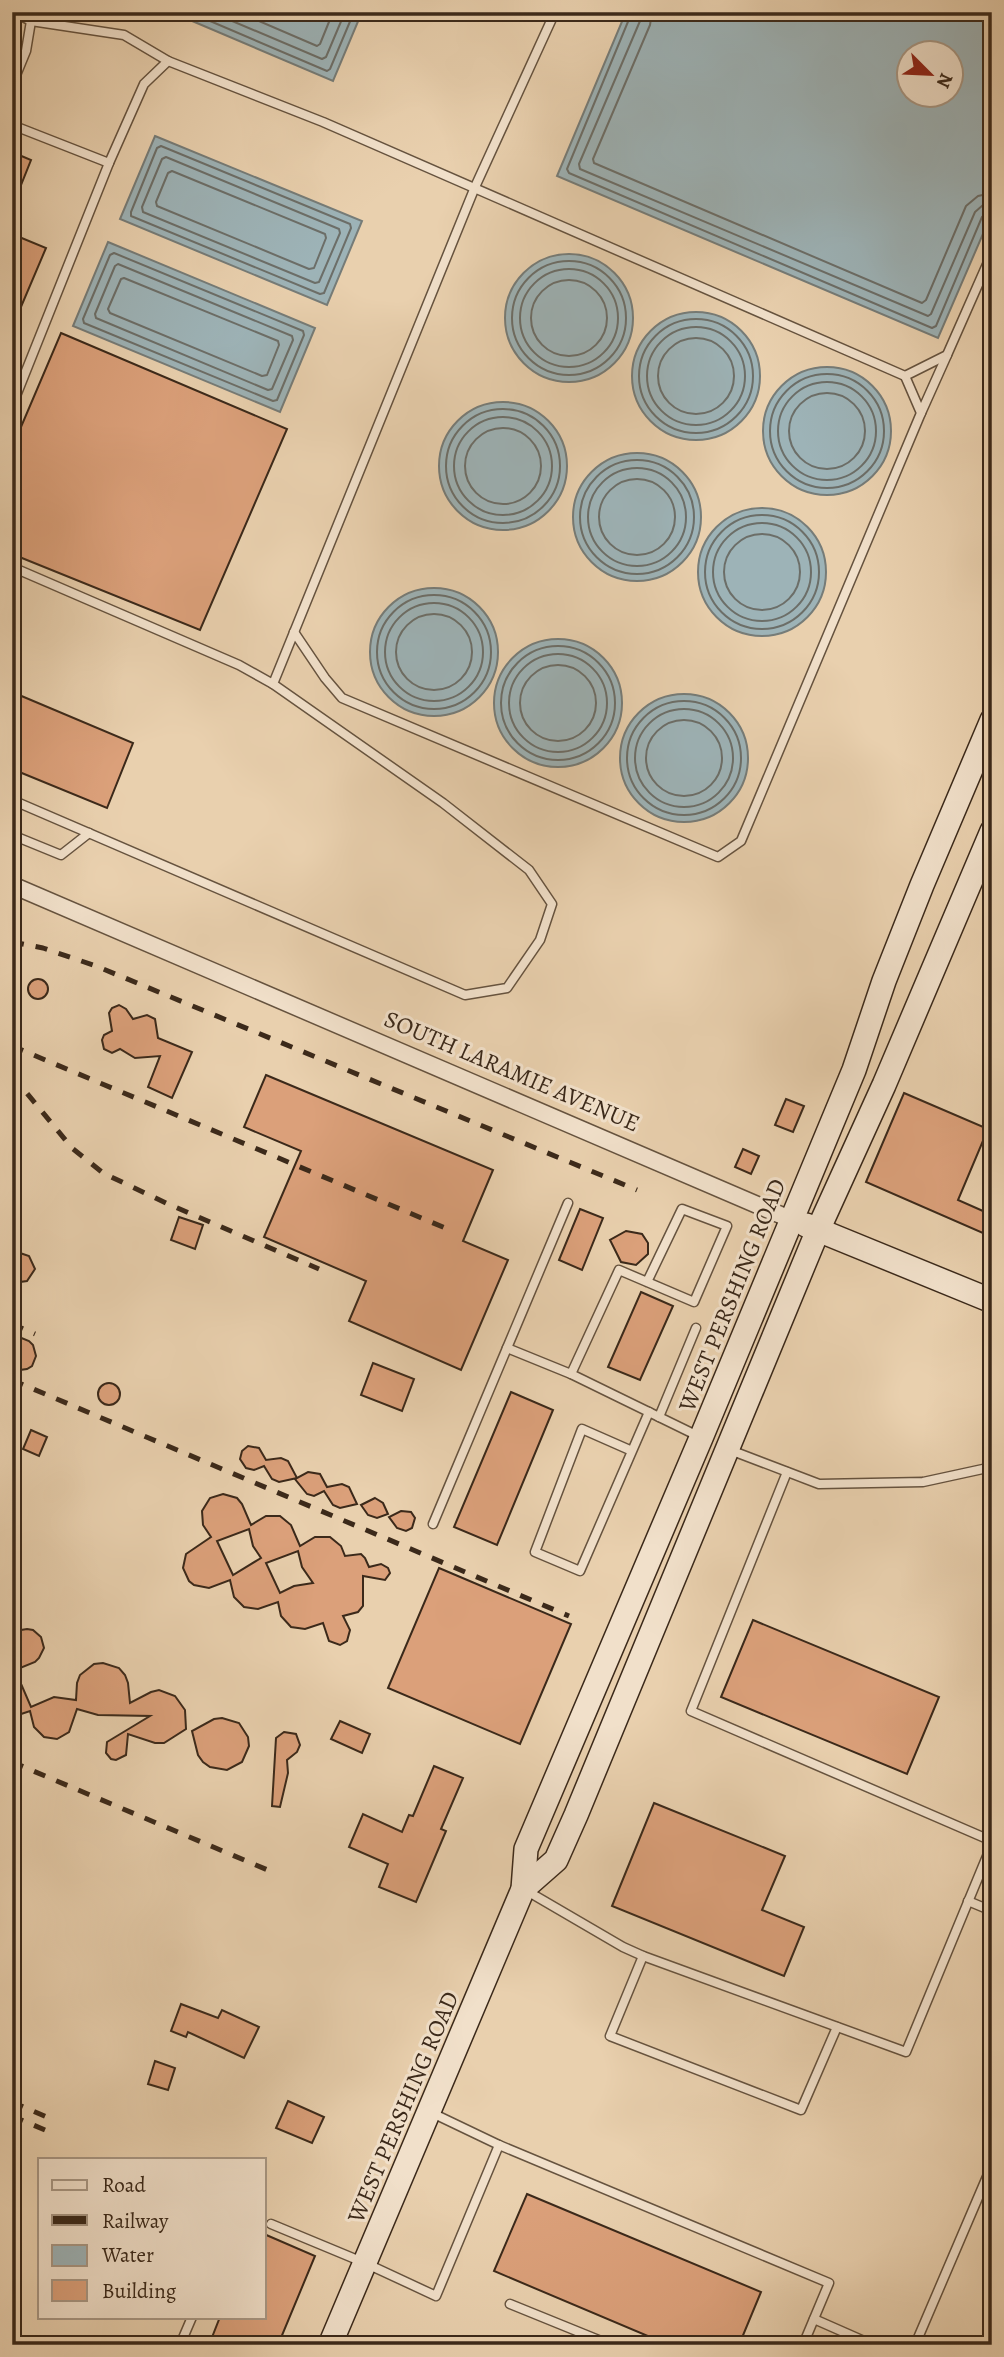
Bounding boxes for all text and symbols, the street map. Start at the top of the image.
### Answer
north arrow [895,38,965,108]
text: N [930,69,959,92]
street label: SOUTH LARAMIE AVENUE [379,1003,645,1139]
street label: WEST PERSHING ROAD [670,1174,793,1417]
street label: WEST PERSHING ROAD [339,1986,466,2228]
legend [38,2158,266,2318]
text: Road [102,2171,146,2199]
text: Railway [102,2207,169,2235]
text: Water [101,2241,154,2269]
text: Building [102,2277,177,2305]

